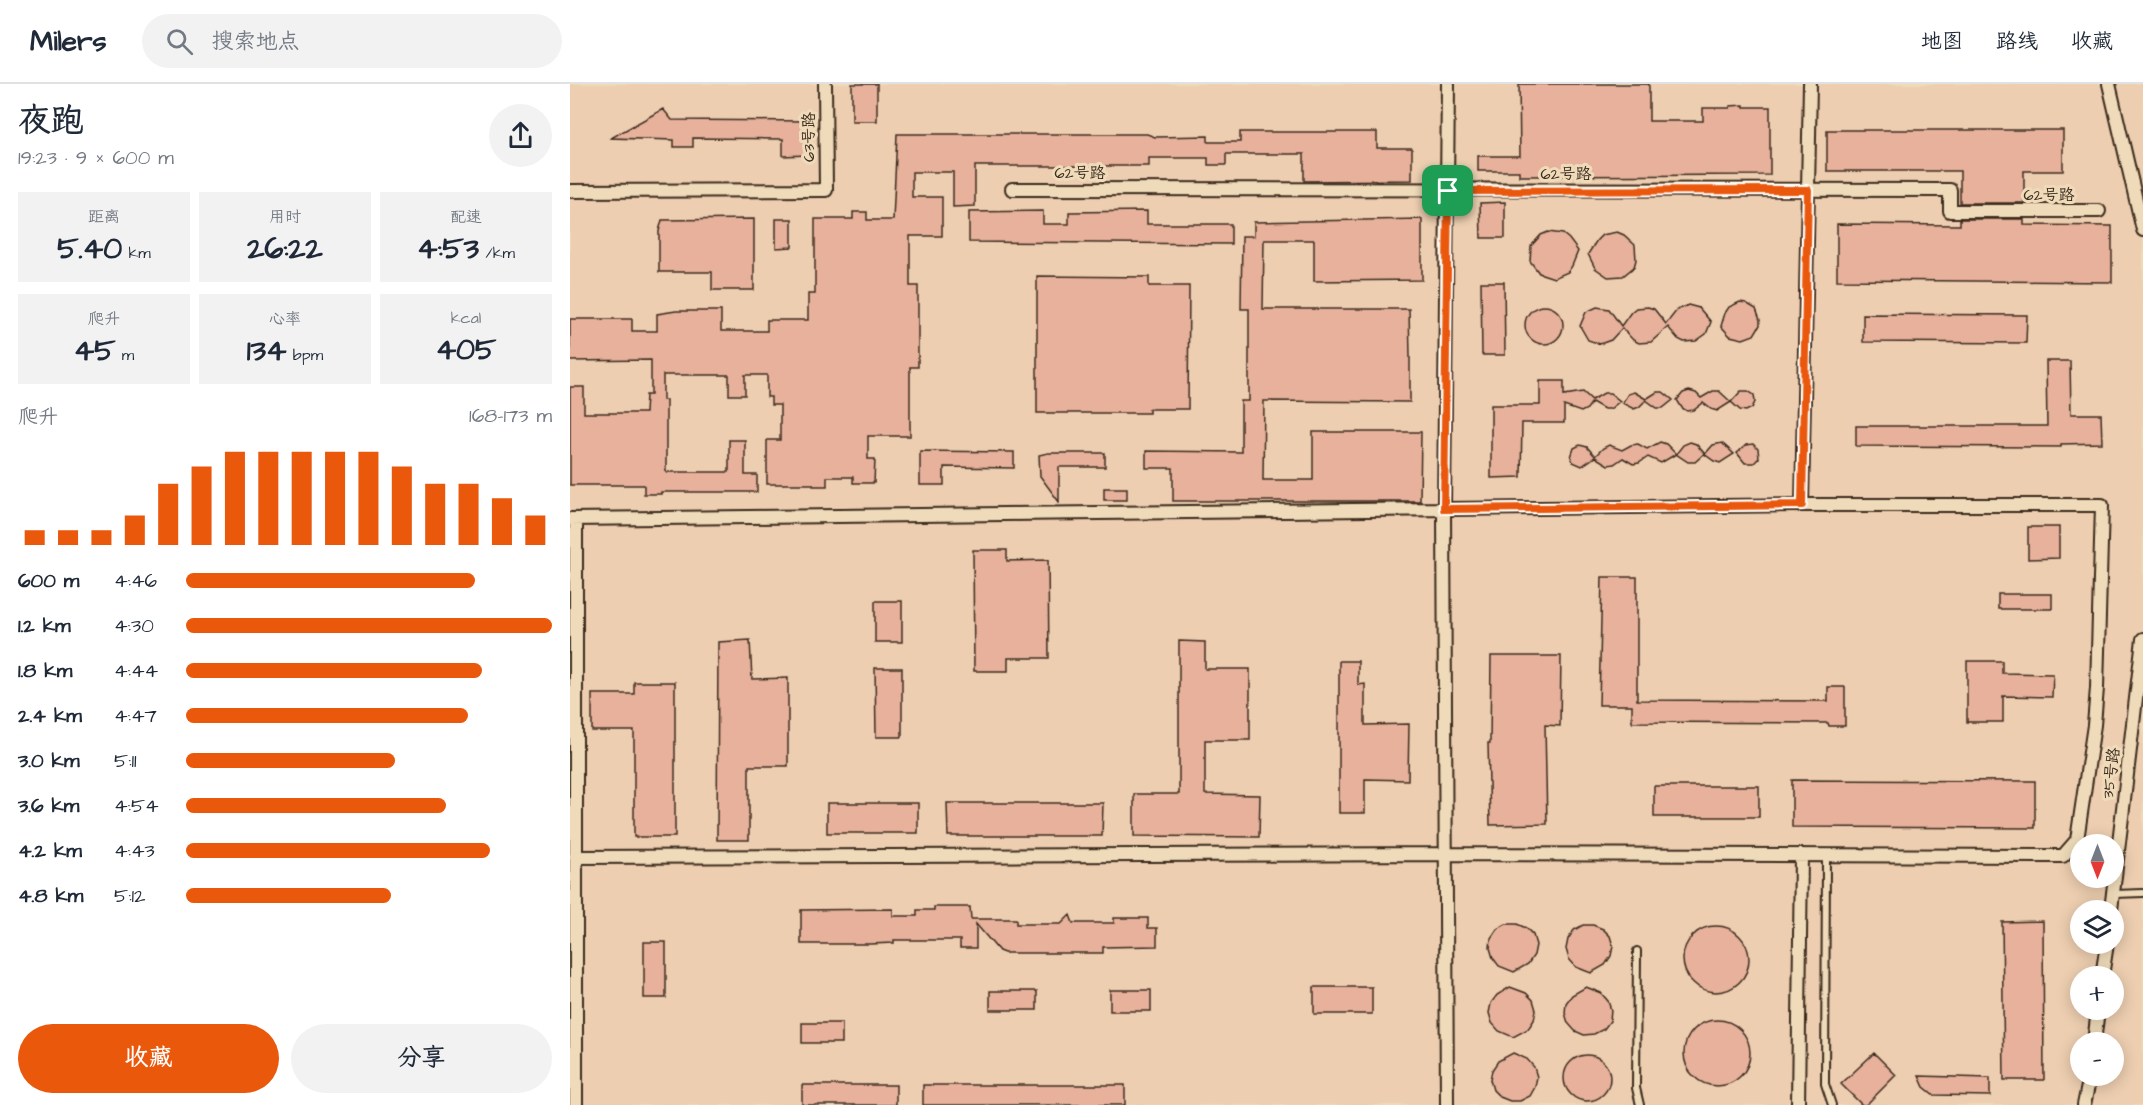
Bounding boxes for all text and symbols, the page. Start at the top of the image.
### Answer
search box [142,14,562,68]
text: Milers [30,22,106,61]
icon: search [163,25,196,58]
text: 搜索地点 [211,26,299,57]
text: 地图 [1921,27,1963,56]
text: 路线 [1996,27,2038,56]
text: 收藏 [2071,27,2113,56]
text: 夜跑 [18,98,84,144]
button: share [489,104,552,167]
street label: 63号路 [798,112,820,162]
text: 19:23 · 9 × 600 m [18,144,174,172]
street label: 62号路 [1054,162,1106,184]
street label: 62号路 [1540,163,1592,185]
pin [1422,165,1473,216]
icon: arrive [1431,174,1464,207]
street label: 62号路 [2023,184,2075,206]
text: 距离 [88,206,120,228]
text: 用时 [269,206,301,228]
text: 配速 [450,206,482,228]
text: 5.40 [57,228,122,270]
text: 26:22 [247,228,323,270]
text: 4:53 [417,228,479,270]
text: km [122,242,151,264]
text: /km [479,242,515,264]
text: kcal [451,307,481,329]
text: 爬升 [88,308,120,330]
text: 心率 [269,308,301,330]
text: 405 [436,329,496,371]
text: 45 [74,330,115,372]
text: 134 [247,330,286,372]
text: m [115,344,134,366]
text: bpm [286,344,323,366]
text: 168–173 m [469,402,552,430]
text: 爬升 [18,403,58,431]
text: 600 m [18,567,79,595]
text: 4:46 [114,567,157,595]
text: 1.2 km [18,612,71,640]
text: 4:30 [114,612,154,640]
text: 1.8 km [18,657,72,685]
text: 4:44 [114,657,158,685]
text: 2.4 km [18,702,82,730]
text: 4:47 [114,702,157,730]
street label: 35号路 [2097,746,2125,800]
text: 3.0 km [18,747,79,775]
text: 5:11 [114,747,137,775]
text: 3.6 km [18,792,79,820]
text: 4:54 [114,792,159,820]
north arrow [2070,834,2124,888]
map controls [2070,834,2124,1086]
text: 4.2 km [18,837,82,865]
text: 4:43 [114,837,155,865]
text: 4.8 km [18,882,83,910]
text: 5:12 [114,882,146,910]
button: layers [2070,900,2124,954]
button: + [2070,966,2124,1020]
button: 收藏 [18,1024,279,1093]
button: 分享 [291,1024,552,1093]
button: − [2070,1032,2124,1086]

